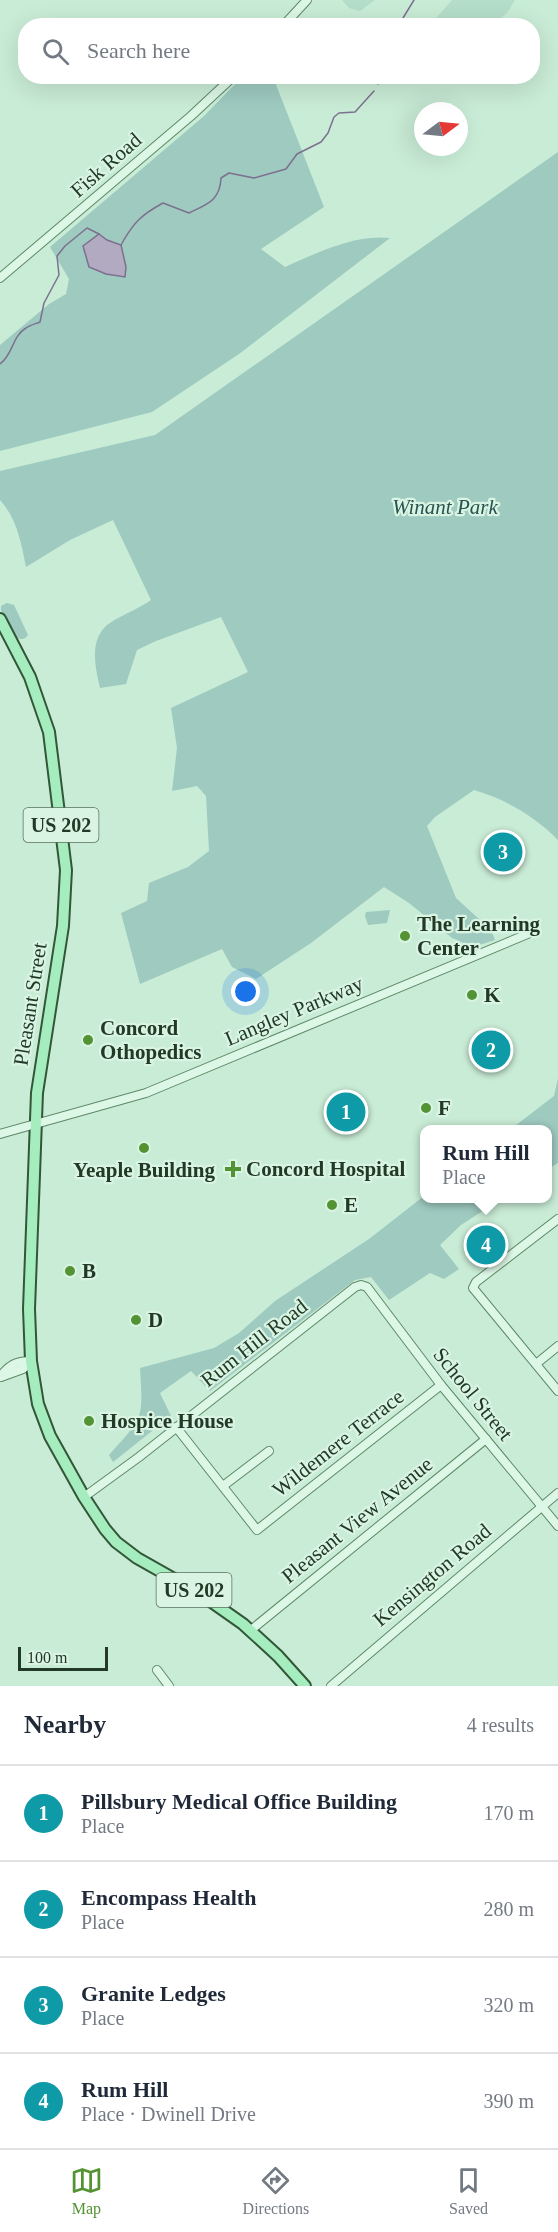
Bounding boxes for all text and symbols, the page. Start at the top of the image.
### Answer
search box [18,18,540,84]
icon: search [39,35,72,68]
text: Search here [87,38,190,63]
north arrow [414,102,468,156]
street label: Fisk Road [66,127,147,202]
park label: Winant Park [392,495,498,519]
road number: US 202 [23,808,98,842]
pin: 3 [484,830,522,874]
place label: The Learning Center [417,912,541,960]
marker: The Learning Center [398,929,412,943]
street label: Pleasant Street [8,941,52,1067]
street label: Langley Parkway [221,971,367,1051]
your location [231,977,260,1006]
place label: K [484,983,501,1007]
marker: K [465,988,479,1002]
place label: Concord Othopedics [100,1016,202,1064]
pin: 2 [472,1028,510,1072]
marker: Concord Othopedics [81,1033,95,1047]
pin: 1 [326,1090,366,1134]
place label: F [438,1096,451,1120]
marker: F [419,1101,433,1115]
popup [420,1125,552,1203]
text: Rum Hill [442,1140,530,1165]
marker: Yeaple Building [137,1141,151,1155]
place label: Concord Hospital [246,1157,405,1181]
place label: Yeaple Building [73,1158,215,1182]
marker: Concord Hospital [224,1160,242,1178]
text: Place [442,1166,486,1188]
place label: E [344,1193,358,1217]
marker: E [325,1198,339,1212]
pin: 4 [466,1222,506,1268]
place label: B [82,1259,96,1283]
marker: B [63,1264,77,1278]
street label: Rum Hill Road [196,1294,312,1392]
place label: D [148,1308,163,1332]
marker: D [129,1313,143,1327]
street label: School Street [428,1343,518,1445]
street label: Wildemere Terrace [268,1384,408,1502]
place label: Hospice House [101,1409,233,1433]
marker: Hospice House [82,1414,96,1428]
street label: Pleasant View Avenue [277,1452,437,1588]
street label: Kensington Road [368,1518,496,1631]
road number: US 202 [156,1573,232,1607]
scale bar [18,1644,108,1672]
text: 100 m [27,1649,67,1666]
text: Nearby [24,1710,106,1739]
text: 4 results [467,1714,534,1736]
text: Pillsbury Medical Office Building [81,1789,397,1814]
text: 1 [39,1802,49,1824]
text: 170 m [483,1802,534,1824]
text: Place [81,1815,124,1837]
text: Encompass Health [81,1885,256,1910]
text: 2 [39,1898,49,1920]
text: 280 m [483,1898,534,1920]
text: Place [81,1911,124,1933]
text: Granite Ledges [81,1981,226,2006]
text: 3 [39,1994,49,2016]
text: 320 m [483,1994,534,2016]
text: Place [81,2007,124,2029]
text: Rum Hill [81,2077,168,2102]
text: 4 [39,2090,49,2112]
text: 390 m [483,2090,534,2112]
text: Place · Dwinell Drive [81,2103,256,2125]
tab: Map [70,2164,103,2218]
tab: Directions [243,2164,309,2218]
tab: Saved [449,2164,488,2218]

